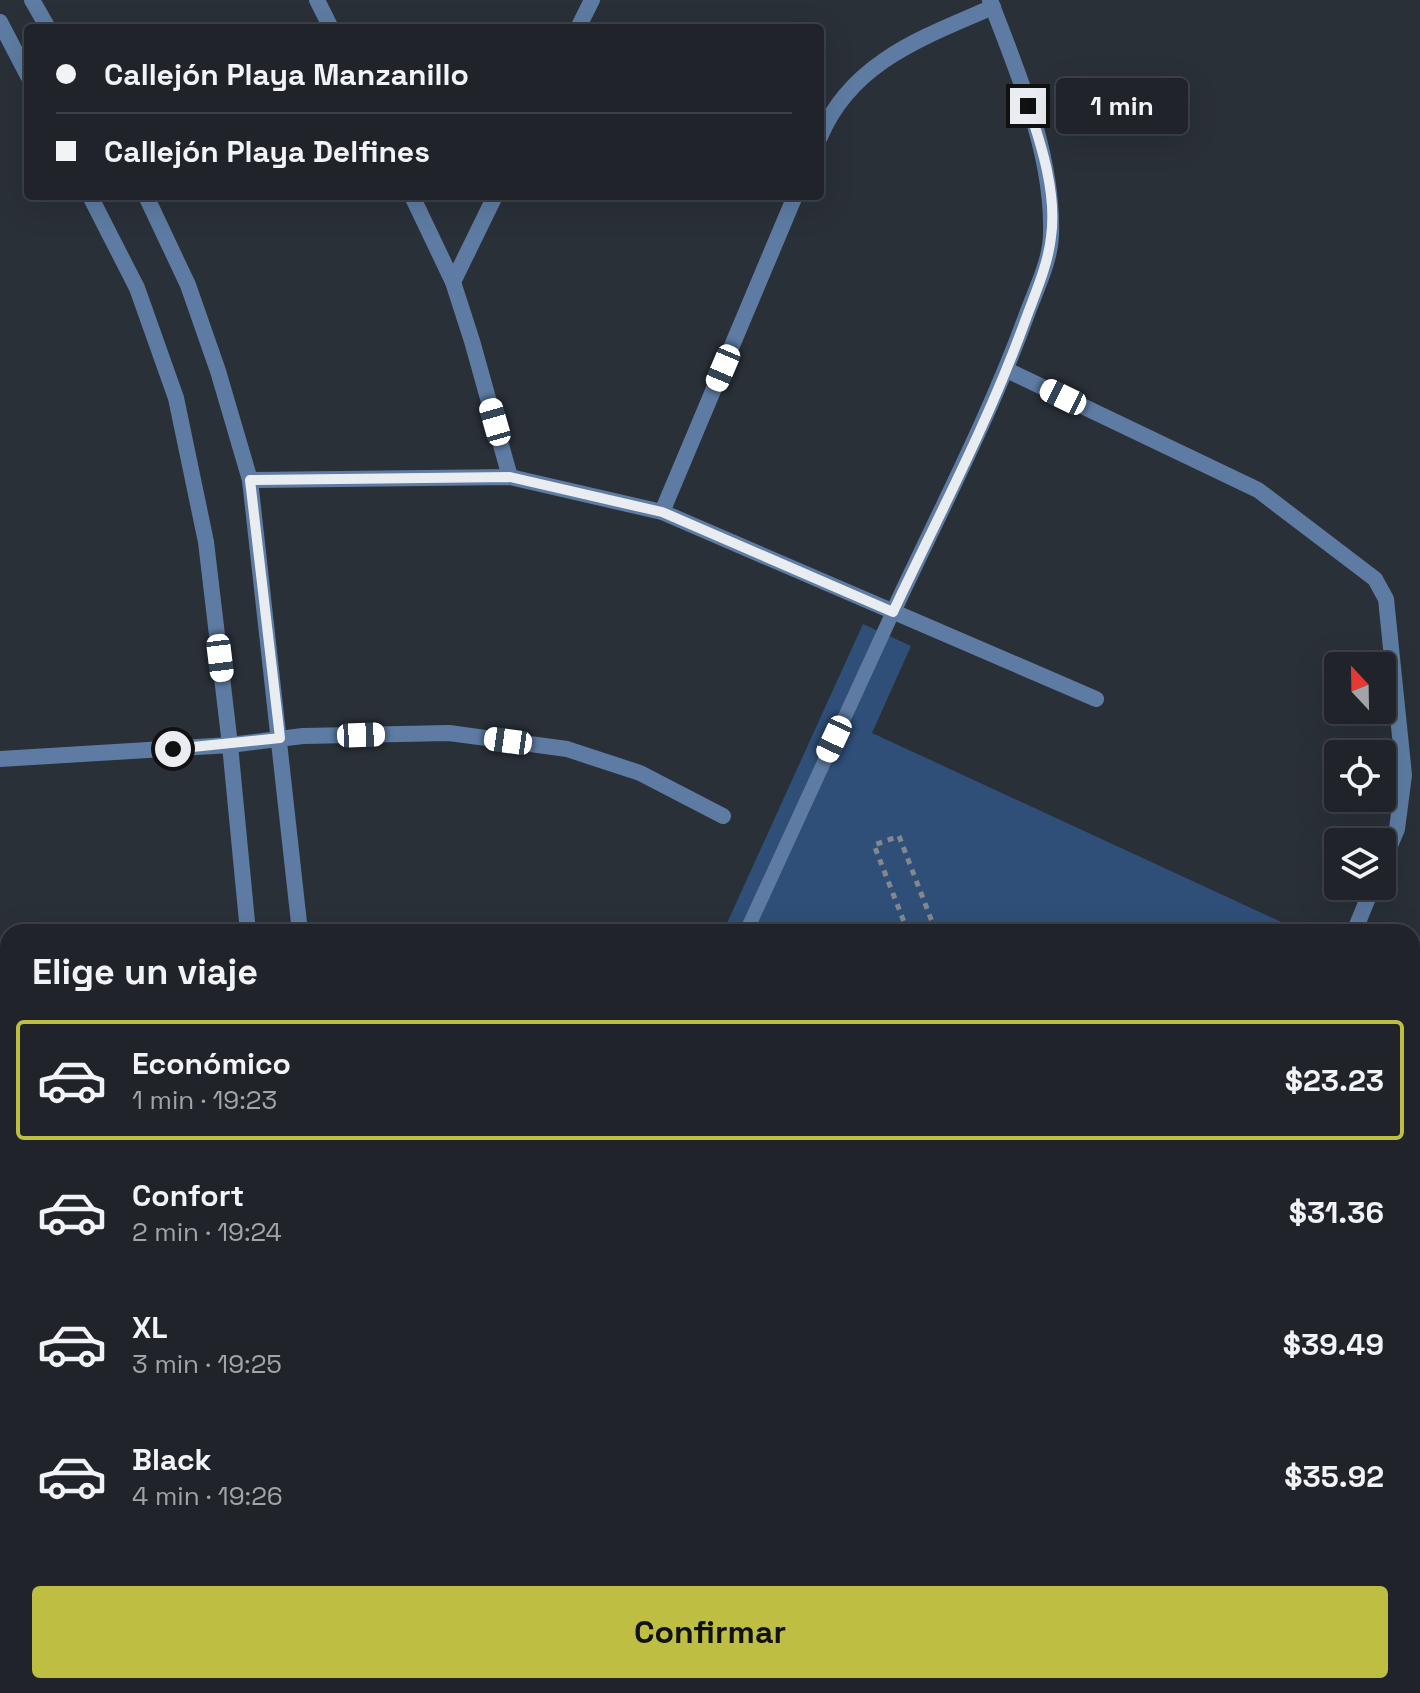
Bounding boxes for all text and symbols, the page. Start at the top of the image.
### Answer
text: Callejón Playa Manzanillo [104,55,469,94]
callout: 1 min [1056,78,1188,134]
route end [1010,88,1046,124]
text: 1 min [1090,89,1154,123]
text: Callejón Playa Delfines [104,132,430,171]
car [703,341,743,395]
car [1036,376,1090,418]
car [477,396,513,448]
car [205,633,235,683]
north arrow [1324,652,1396,724]
map controls [1324,652,1396,900]
car [813,712,855,766]
car [337,722,385,748]
car [483,726,533,756]
route start [155,731,191,767]
button: locate [1324,740,1396,812]
button: layers [1324,828,1396,900]
text: Elige un viaje [32,949,258,995]
icon: car [36,1044,108,1116]
text: Económico [132,1044,291,1083]
text: $23.23 [1285,1061,1384,1100]
text: 1 min · 19:23 [132,1083,277,1117]
icon: car [36,1176,108,1248]
text: Confort [132,1176,244,1215]
text: $31.36 [1289,1193,1384,1232]
text: 2 min · 19:24 [132,1215,282,1249]
icon: car [36,1308,108,1380]
text: XL [132,1308,168,1347]
text: $39.49 [1283,1325,1384,1364]
text: 3 min · 19:25 [132,1347,282,1381]
icon: car [36,1440,108,1512]
text: Black [132,1440,211,1479]
text: $35.92 [1284,1457,1384,1496]
text: 4 min · 19:26 [132,1479,283,1513]
button: Confirmar [32,1586,1388,1678]

